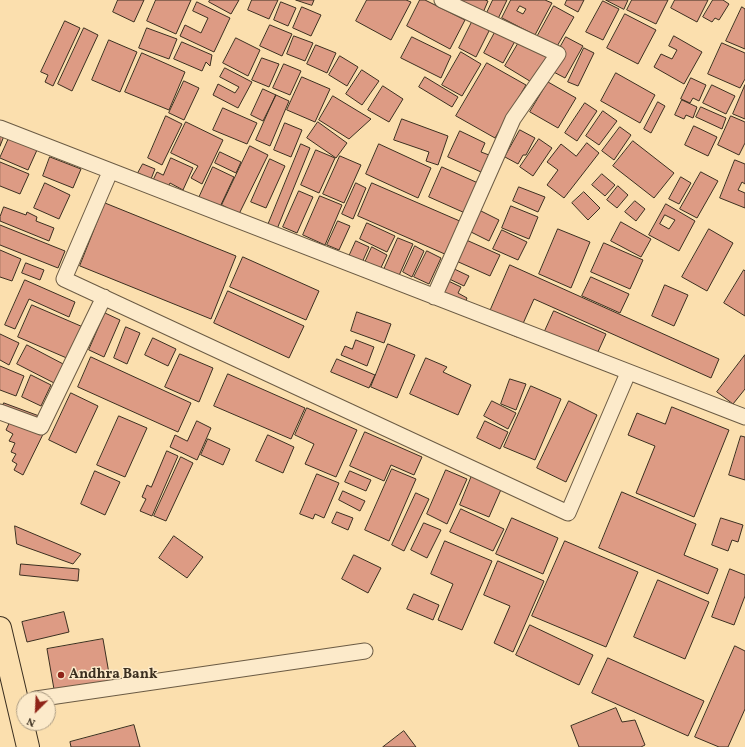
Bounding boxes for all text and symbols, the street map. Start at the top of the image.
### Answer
place label: Andhra Bank [69,667,157,683]
marker: Andhra Bank [56,670,66,680]
north arrow [16,691,56,731]
text: N [25,713,38,730]

